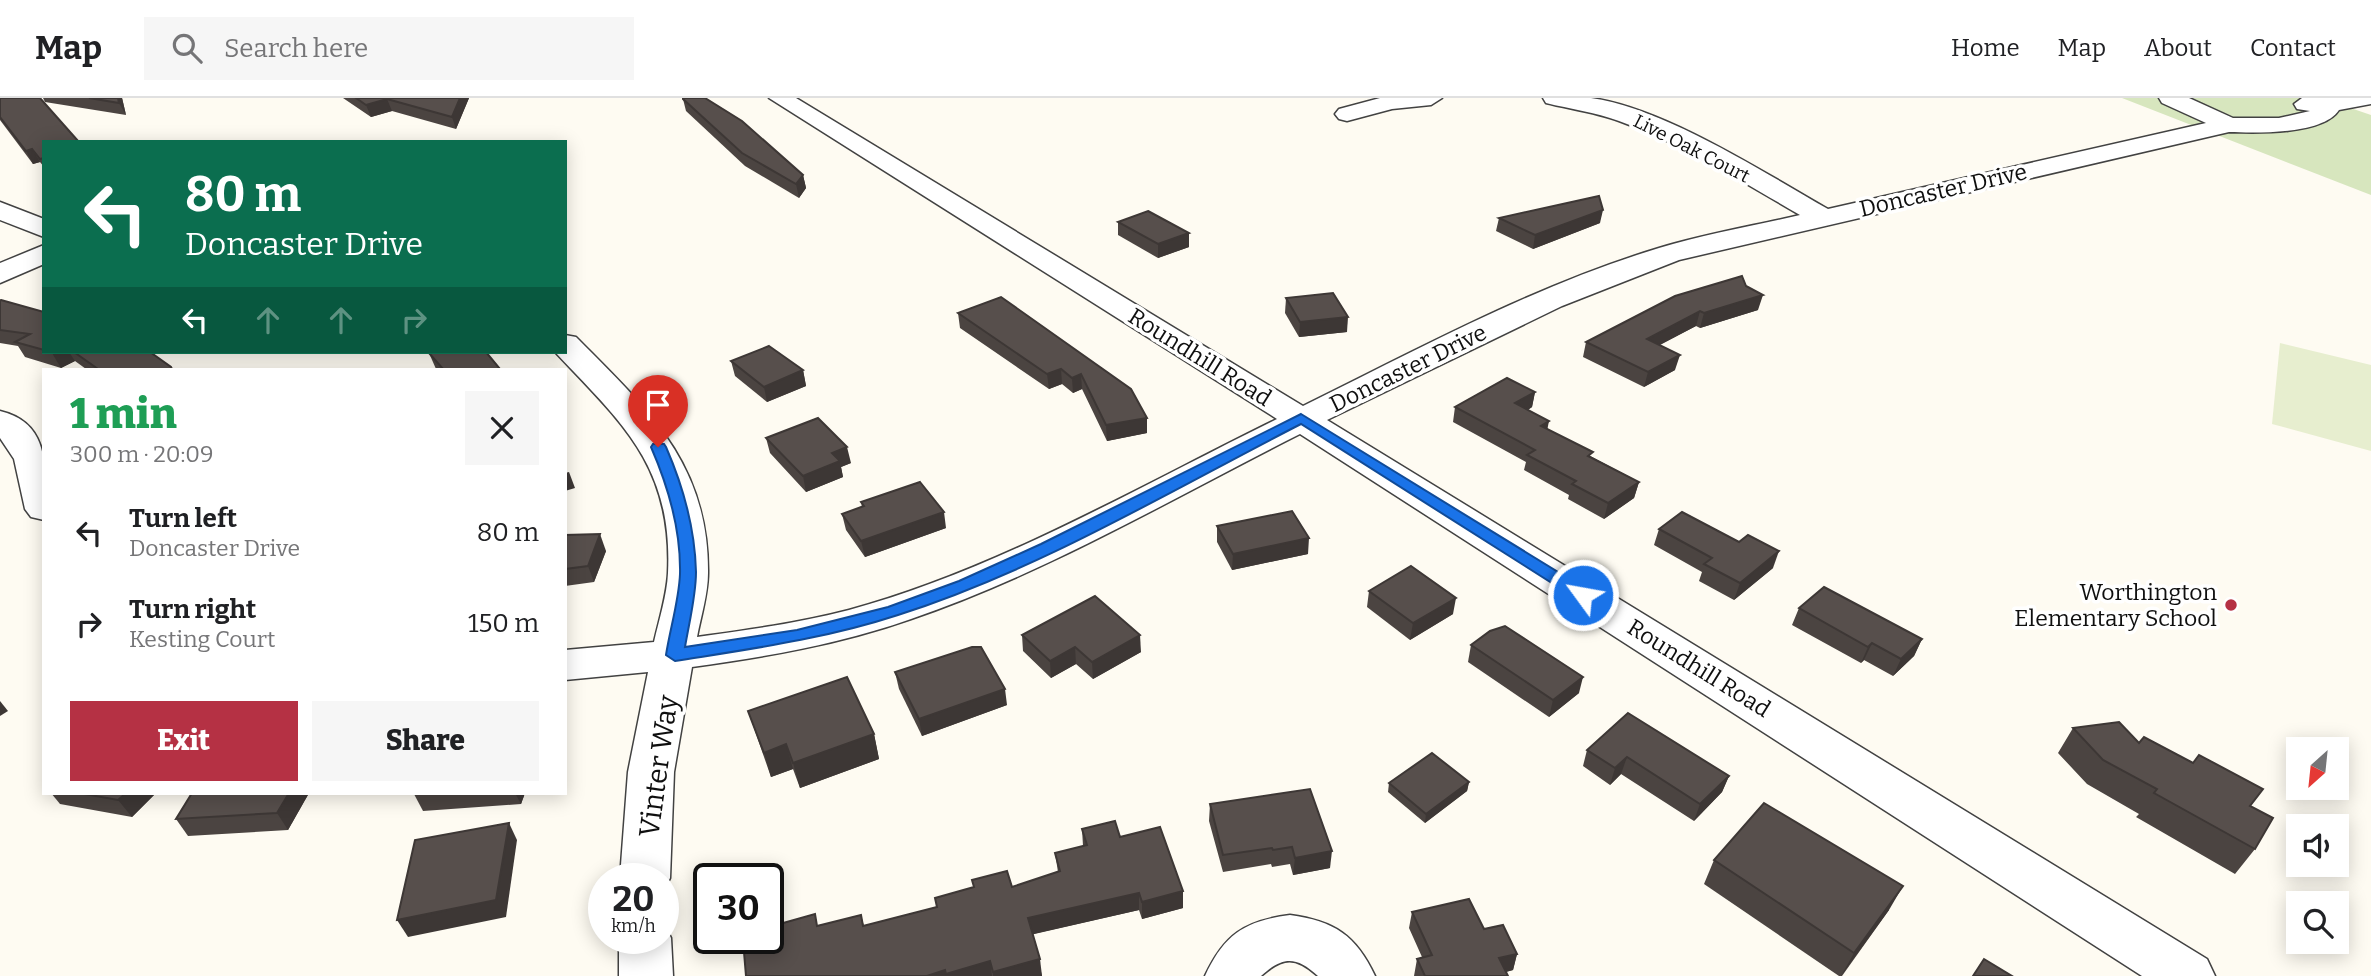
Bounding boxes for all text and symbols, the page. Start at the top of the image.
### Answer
search box [144,17,634,80]
text: Map [35,28,102,68]
icon: search [168,29,206,67]
text: Search here [224,33,368,64]
text: Home [1951,34,2020,62]
text: Map [2058,34,2106,62]
text: About [2144,34,2212,62]
text: Contact [2250,34,2336,62]
street label: Live Oak Court [1630,109,1754,188]
street label: Doncaster Drive [1856,157,2030,223]
text: 80 m [185,165,301,224]
icon: left [70,168,161,259]
text: Doncaster Drive [185,225,423,263]
icon: left [176,301,214,339]
icon: ahead [249,301,287,339]
icon: ahead [322,301,360,339]
icon: right [395,301,433,339]
street label: Roundhill Road [1123,302,1277,412]
street label: Doncaster Drive [1325,318,1491,418]
pin [628,375,688,447]
icon: arrive [639,386,677,424]
text: 1 min [70,389,177,439]
button: close [465,391,539,465]
text: 300 m · 20:09 [70,440,214,468]
text: Turn left [129,503,237,534]
icon: left [70,514,108,552]
text: 80 m [477,517,539,548]
text: Doncaster Drive [129,534,300,562]
position arrow [1546,558,1620,632]
place label: Worthington Elementary School [2014,578,2217,632]
text: Turn right [129,594,256,625]
marker: Worthington Elementary School [2223,597,2239,613]
icon: right [70,605,108,643]
text: 150 m [468,608,539,639]
street label: Roundhill Road [1622,613,1776,723]
text: Kesting Court [129,625,275,653]
street label: Vinter Way [632,693,685,839]
button: Exit [70,701,298,781]
button: Share [312,701,539,781]
north arrow [2286,737,2348,800]
map controls [2286,737,2349,954]
button: sound [2286,814,2349,877]
speed limit sign: 30 [693,863,784,954]
text: 20 [613,878,654,920]
button: search [2286,891,2349,954]
text: km/h [611,915,656,937]

